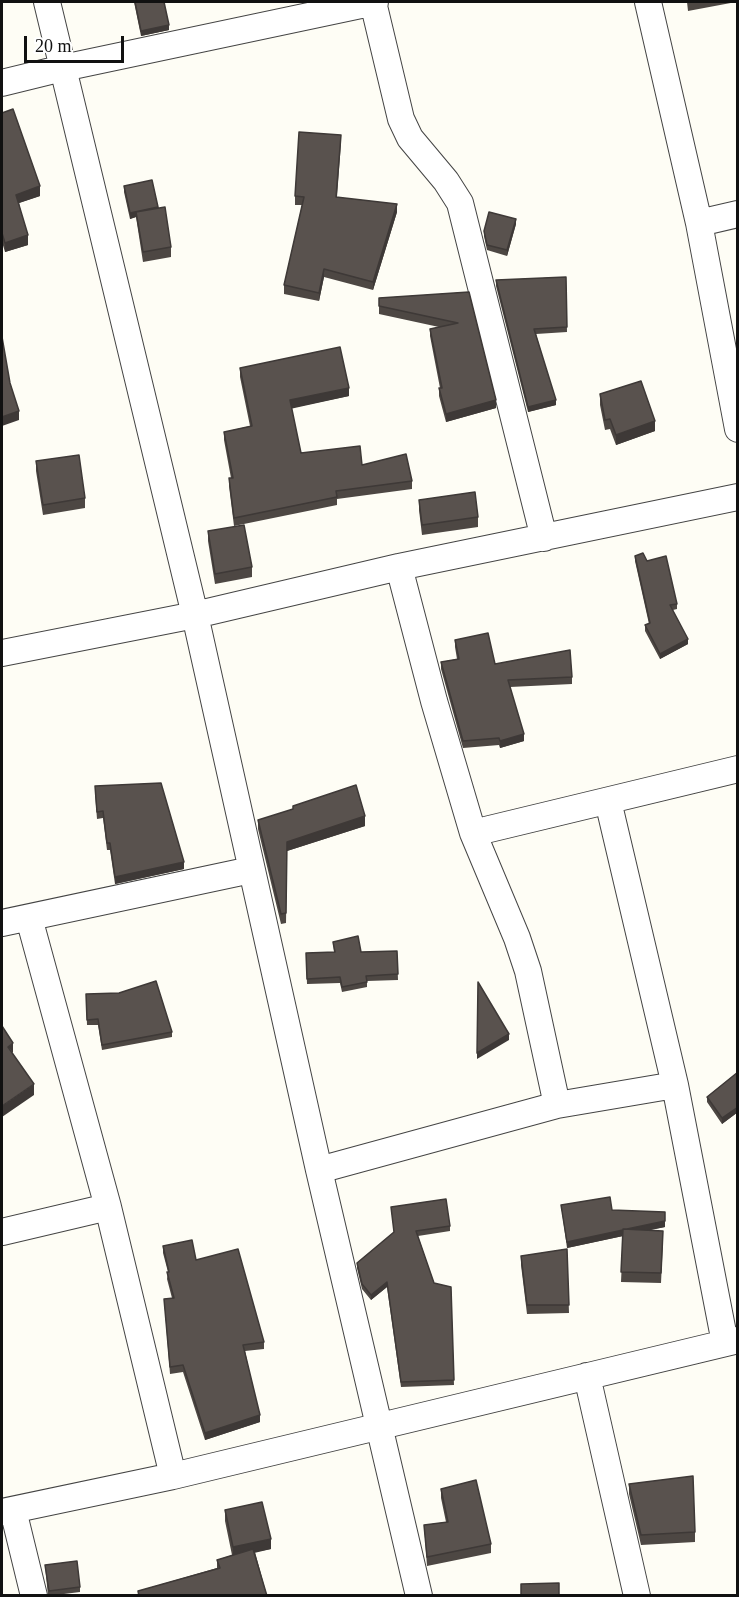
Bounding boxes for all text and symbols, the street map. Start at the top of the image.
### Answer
scale bar [27,24,128,62]
text: 20 m [35,36,72,56]

